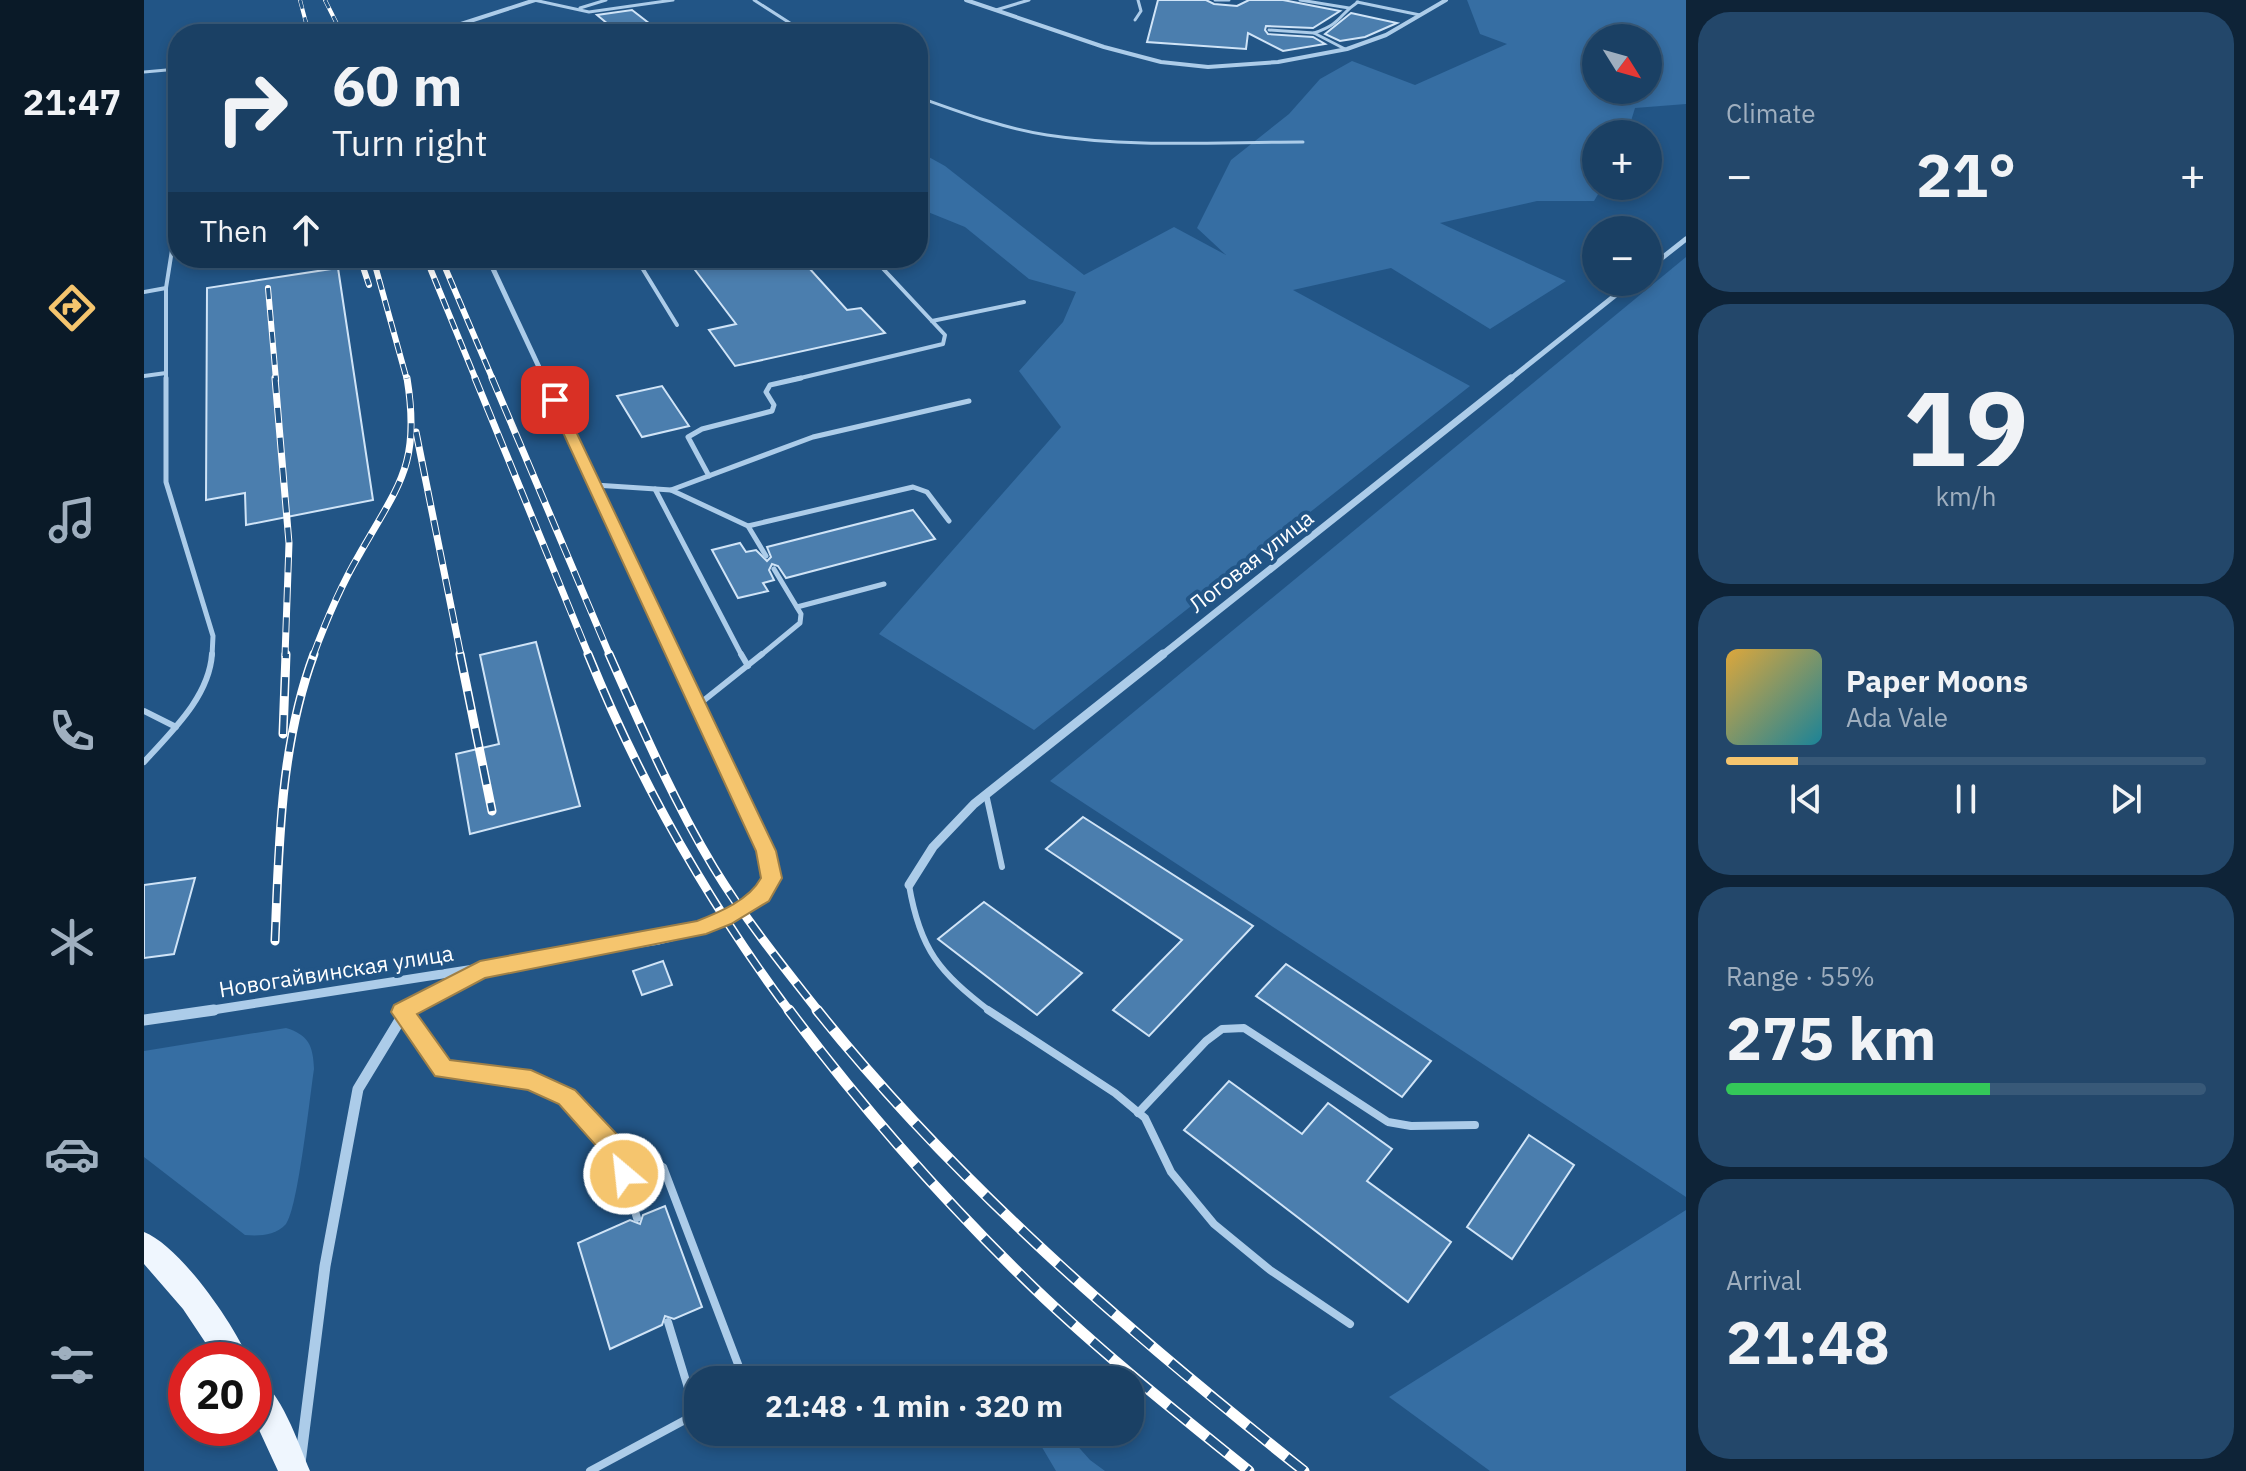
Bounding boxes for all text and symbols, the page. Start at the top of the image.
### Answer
north arrow [1582,24,1662,104]
map controls [1582,24,1662,296]
text: 60 m [332,49,462,121]
icon: right [200,56,304,160]
text: 21:47 [23,78,121,125]
text: Climate [1726,96,1816,130]
text: Turn right [332,119,488,166]
button: + [1582,120,1662,200]
text: 21° [1916,135,2016,214]
text: − [1726,146,1752,203]
text: + [2180,146,2206,203]
icon: ahead [284,208,328,252]
text: Then [200,211,268,250]
button: − [1582,216,1662,296]
icon: directions [44,280,100,336]
text: 19 [1904,359,2028,495]
pin [521,366,589,434]
icon: arrive [533,378,577,422]
text: km/h [1935,479,1997,513]
icon: music [44,492,100,548]
street label: Логовая улица [1182,503,1319,618]
text: Paper Moons [1846,661,2028,700]
text: Ada Vale [1846,700,1948,734]
icon: phone [44,703,100,759]
icon: previous [1784,777,1828,821]
icon: pause [1944,777,1988,821]
icon: next [2104,777,2148,821]
icon: climate [44,914,100,970]
street label: Новогайвинская улица [217,938,456,1003]
text: Range · 55% [1726,959,1875,993]
text: 275 km [1726,998,1936,1077]
icon: car [44,1126,100,1182]
position arrow [582,1132,666,1216]
text: Arrival [1726,1263,1802,1297]
text: 21:48 [1726,1302,1890,1381]
icon: filters [44,1337,100,1393]
speed limit sign: 20 [168,1342,272,1446]
text: 21:48 · 1 min · 320 m [765,1386,1063,1425]

